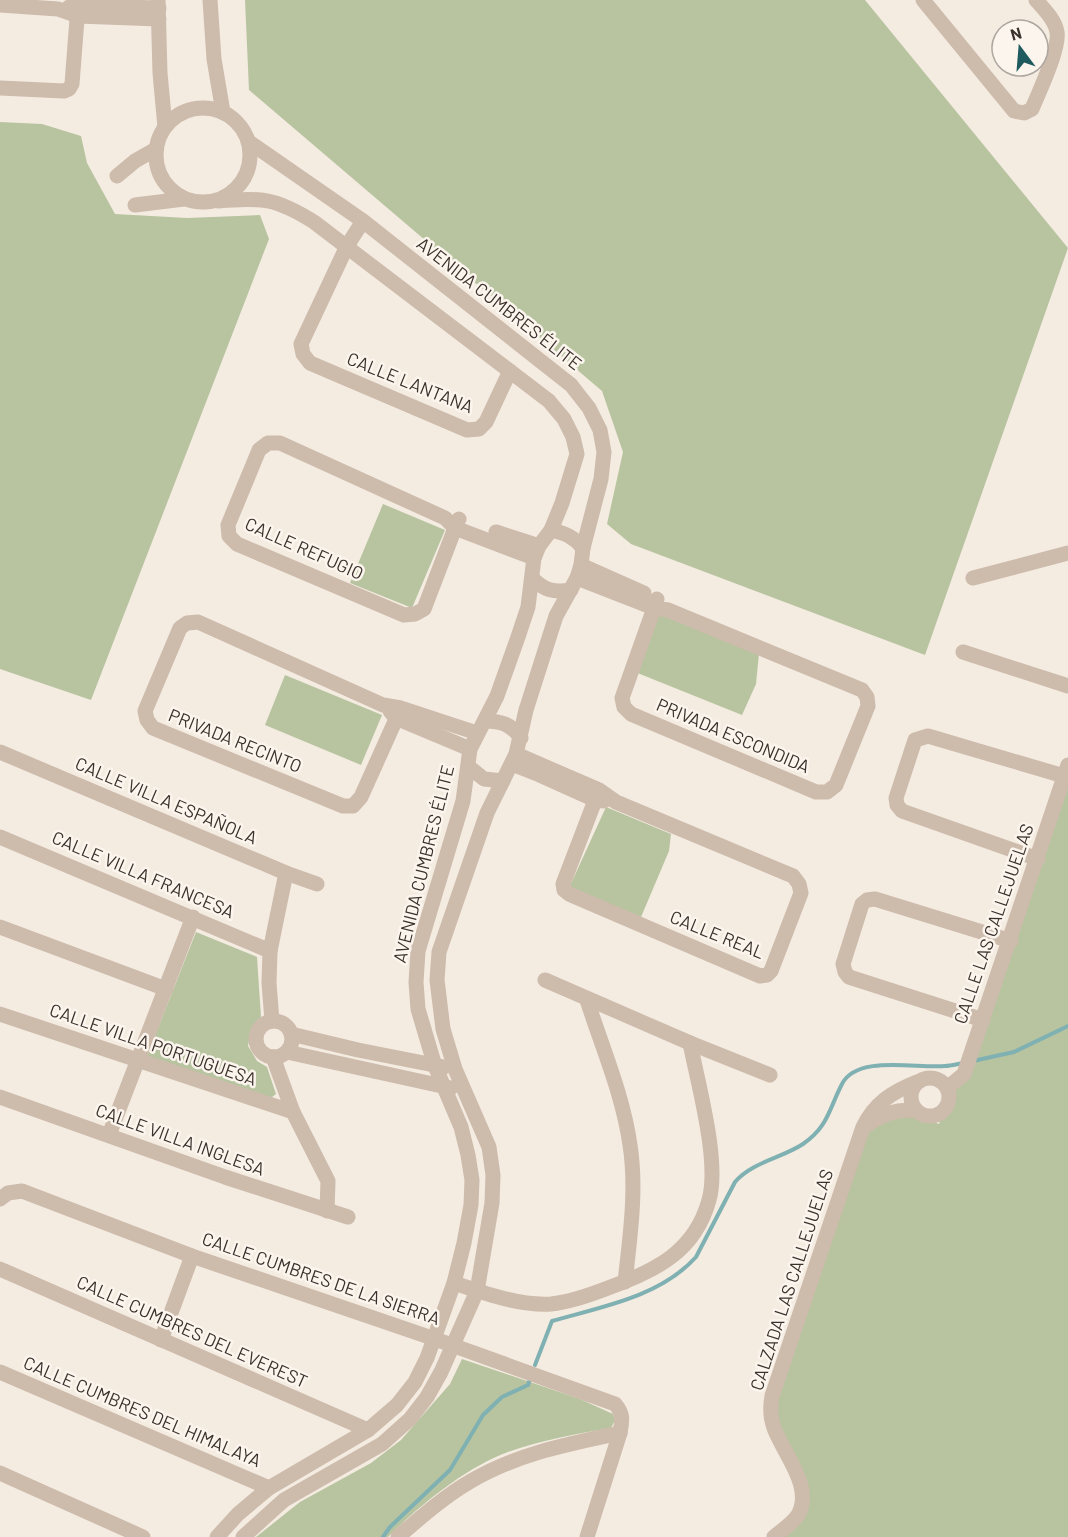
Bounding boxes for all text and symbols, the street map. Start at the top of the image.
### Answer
north arrow [990,18,1050,78]
text: N [1008,23,1023,44]
street label: AVENIDA CUMBRES ÉLITE [413,232,586,374]
street label: CALLE LANTANA [344,347,477,417]
street label: CALLE REFUGIO [242,512,367,584]
street label: PRIVADA ESCONDIDA [653,693,813,777]
street label: PRIVADA RECINTO [166,703,305,777]
street label: CALLE VILLA ESPAÑOLA [72,752,261,848]
street label: AVENIDA CUMBRES ÉLITE [388,763,458,965]
street label: CALLE LAS CALLEJUELAS [948,821,1038,1027]
street label: CALLE VILLA FRANCESA [49,826,238,923]
street label: CALLE REAL [667,905,768,963]
street label: CALLE VILLA PORTUGUESA [47,998,260,1090]
street label: CALLE VILLA INGLESA [93,1098,268,1180]
street label: CALZADA LAS CALLEJUELAS [745,1166,837,1393]
street label: CALLE CUMBRES DE LA SIERRA [199,1227,443,1329]
street label: CALLE CUMBRES DEL EVEREST [74,1270,311,1392]
street label: CALLE CUMBRES DEL HIMALAYA [20,1351,265,1471]

